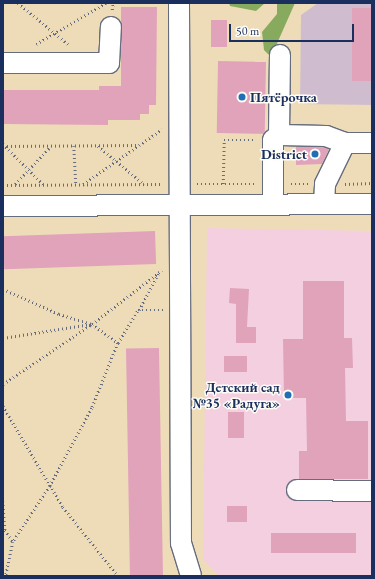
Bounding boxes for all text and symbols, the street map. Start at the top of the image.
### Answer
scale bar [231,16,356,42]
text: 50 m [236,23,259,39]
place label: Пятёрочка [250,89,317,105]
marker: Пятёрочка [237,92,247,102]
place label: District [261,146,307,162]
marker: District [310,149,320,159]
place label: Детский сад №35 «Радуга» [193,379,280,412]
marker: Детский сад №35 «Радуга» [283,390,293,400]

